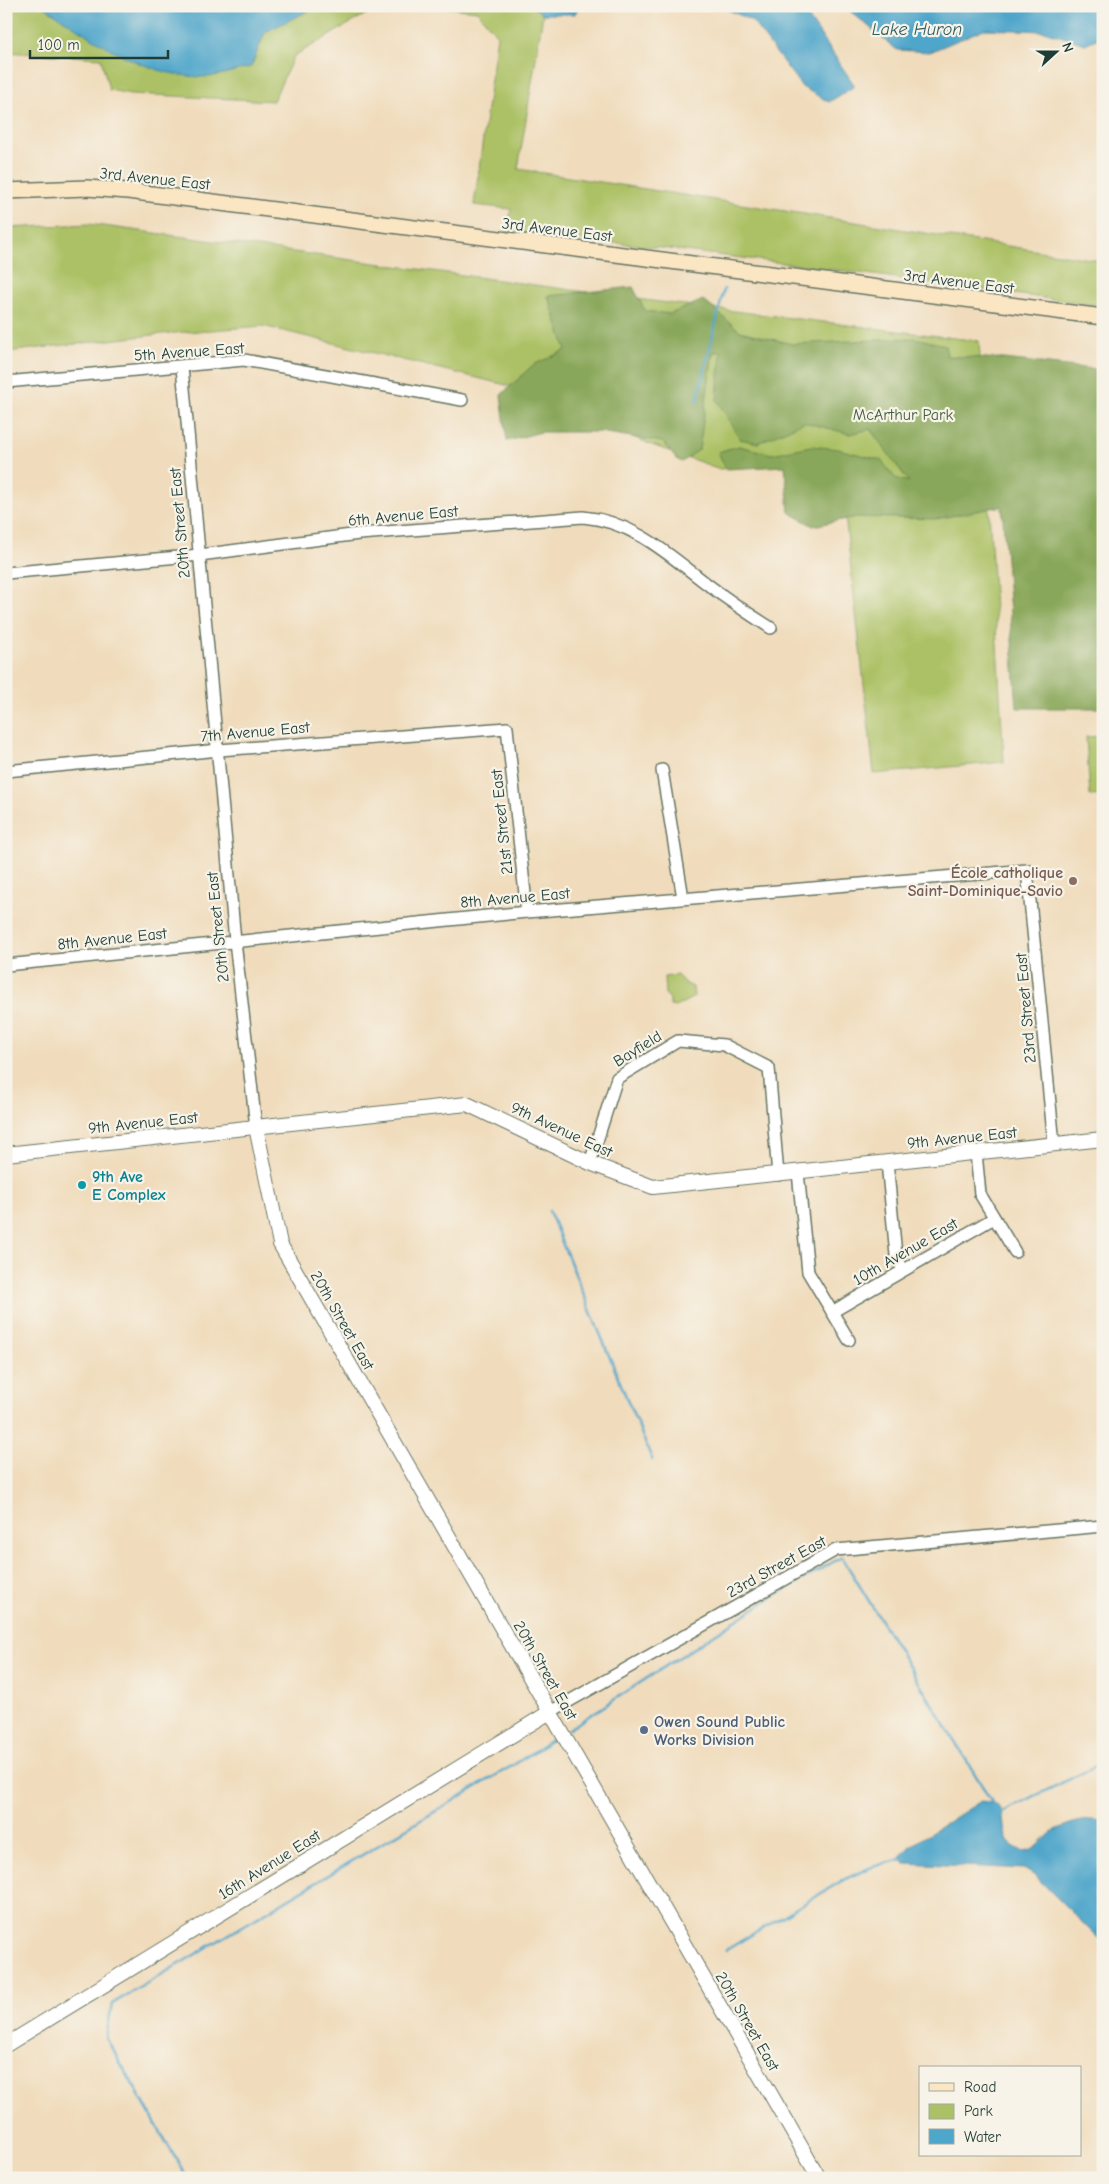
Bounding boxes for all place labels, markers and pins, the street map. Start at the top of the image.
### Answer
place label: École catholique Saint-Dominique-Savio [908,863,1063,900]
marker: École catholique Saint-Dominique-Savio [1067,875,1079,887]
place label: 9th Ave E Complex [92,1168,166,1204]
marker: 9th Ave E Complex [76,1179,88,1191]
place label: Owen Sound Public Works Division [654,1713,786,1749]
marker: Owen Sound Public Works Division [638,1724,650,1736]

